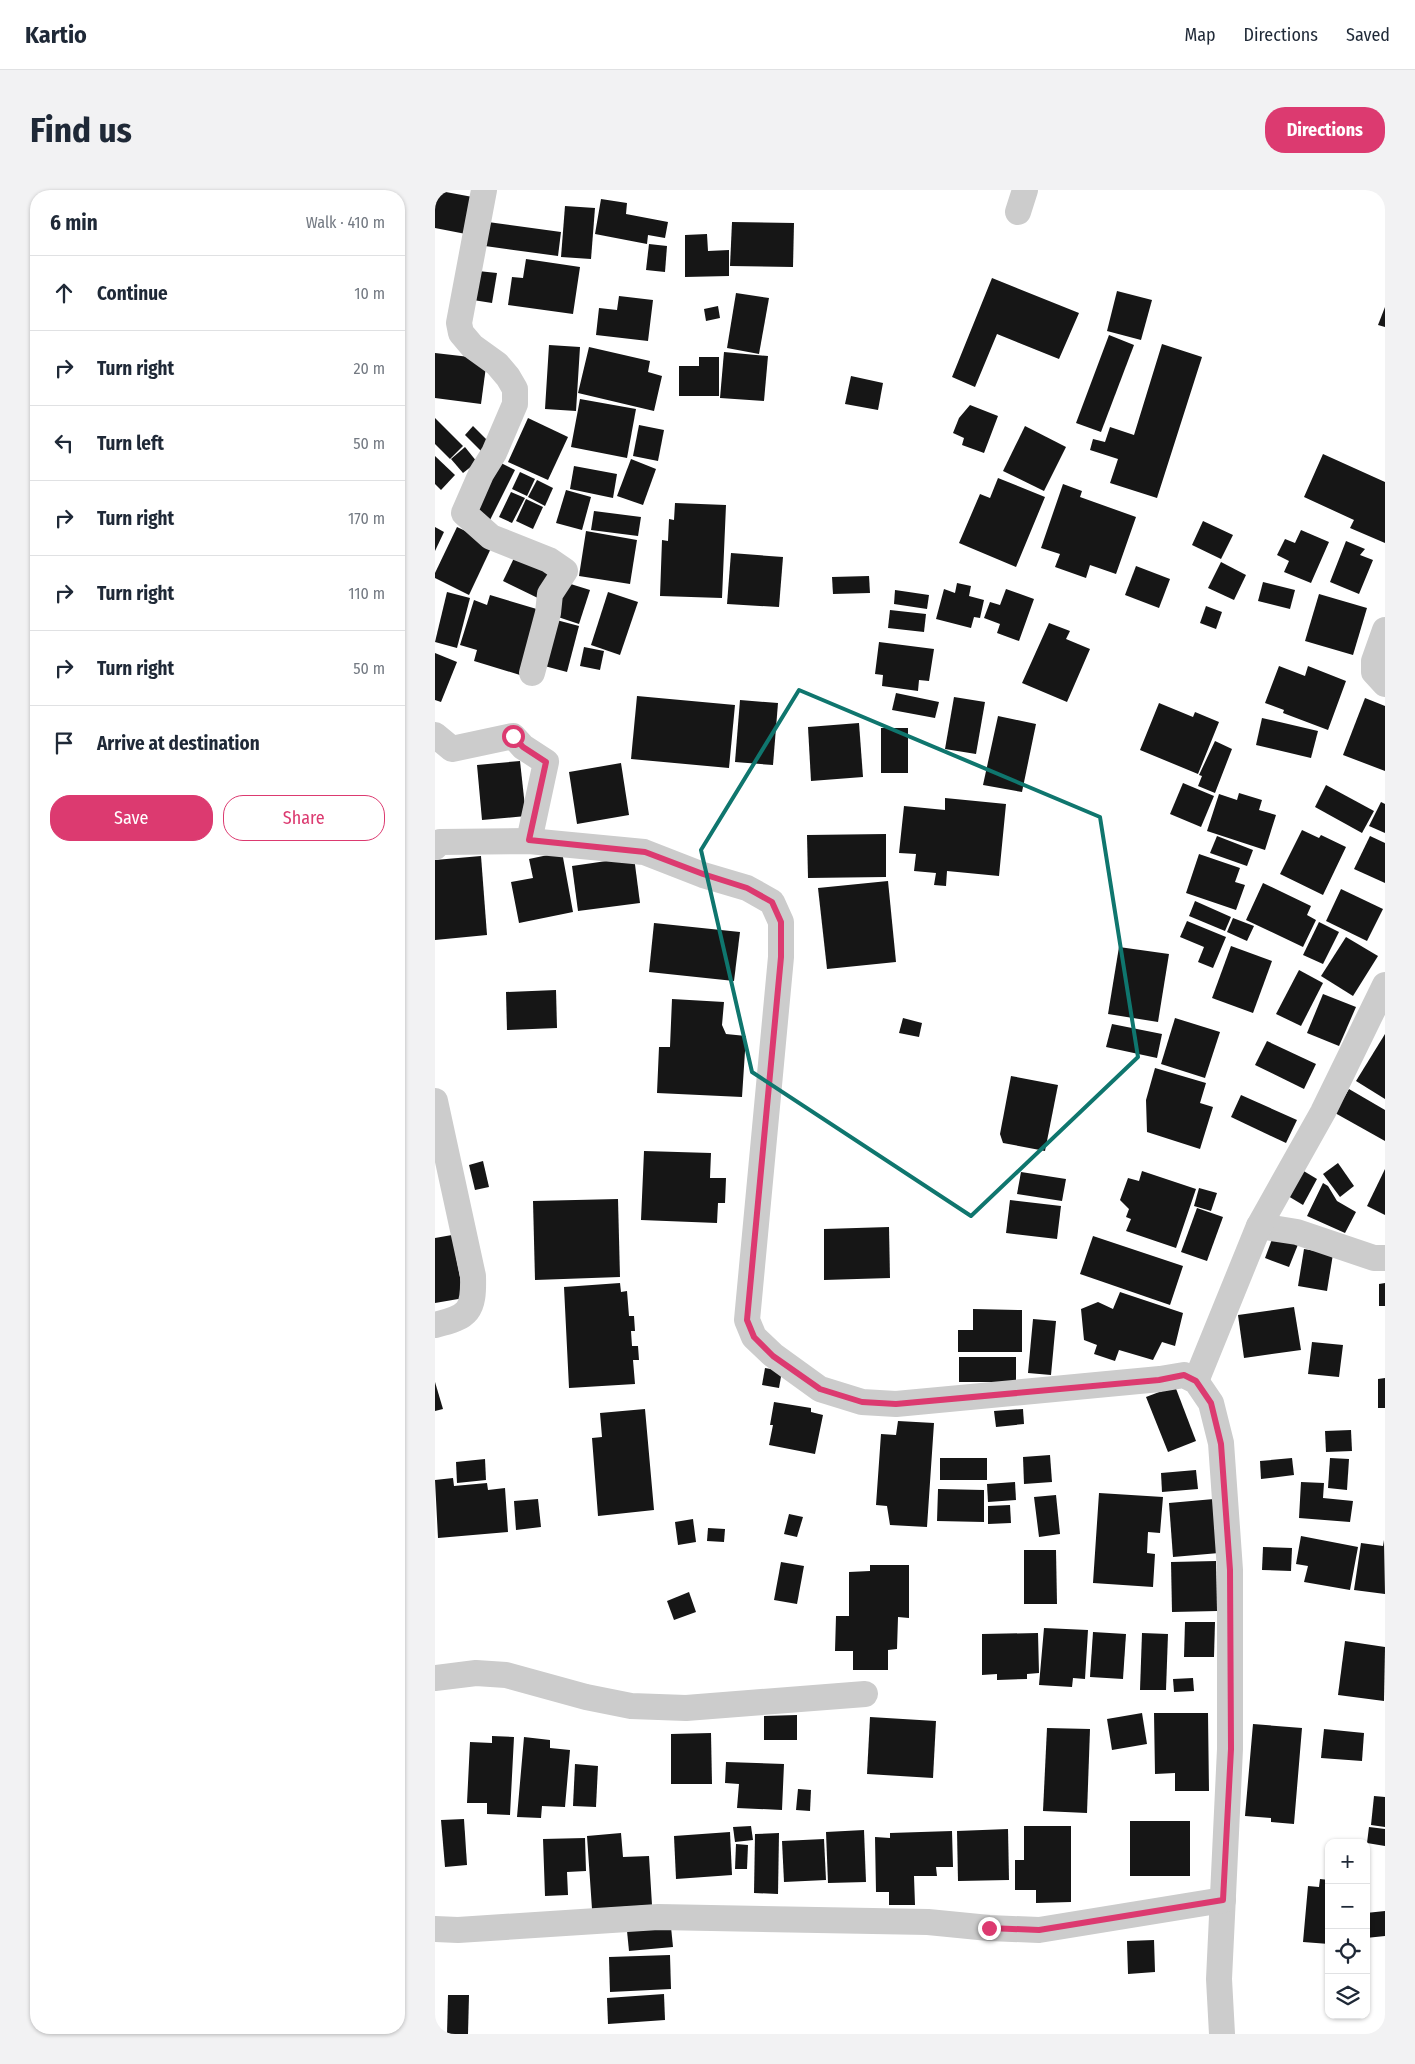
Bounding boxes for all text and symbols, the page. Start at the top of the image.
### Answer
text: Kartio [25,21,87,49]
text: Map [1184,24,1216,46]
text: Directions [1244,24,1318,46]
text: Saved [1346,24,1390,46]
button: Directions [1265,107,1385,153]
text: Find us [30,109,132,151]
text: 6 min [50,210,98,236]
text: Walk · 410 m [306,213,385,232]
icon: ahead [50,279,78,307]
text: Continue [97,282,168,305]
text: 10 m [354,284,385,303]
icon: right [50,354,78,382]
text: Turn right [97,357,174,380]
text: 20 m [354,359,385,378]
icon: left [50,429,78,457]
text: Turn left [97,432,164,455]
text: 50 m [353,434,385,453]
icon: right [50,504,78,532]
text: Turn right [97,507,174,530]
text: 170 m [348,509,385,528]
icon: right [50,579,78,607]
text: Turn right [97,582,174,605]
text: 110 m [348,584,385,603]
icon: right [50,654,78,682]
text: Turn right [97,657,174,680]
text: 50 m [353,659,385,678]
route start [502,725,525,748]
icon: arrive [50,729,78,757]
text: Arrive at destination [97,732,260,755]
button: Save [50,795,213,841]
button: Share [223,795,385,841]
map controls [1325,1839,1370,2019]
button: + [1325,1839,1370,1884]
button: − [1325,1884,1370,1929]
route end [978,1917,1001,1940]
button: locate [1325,1929,1370,1974]
button: layers [1325,1974,1370,2019]

